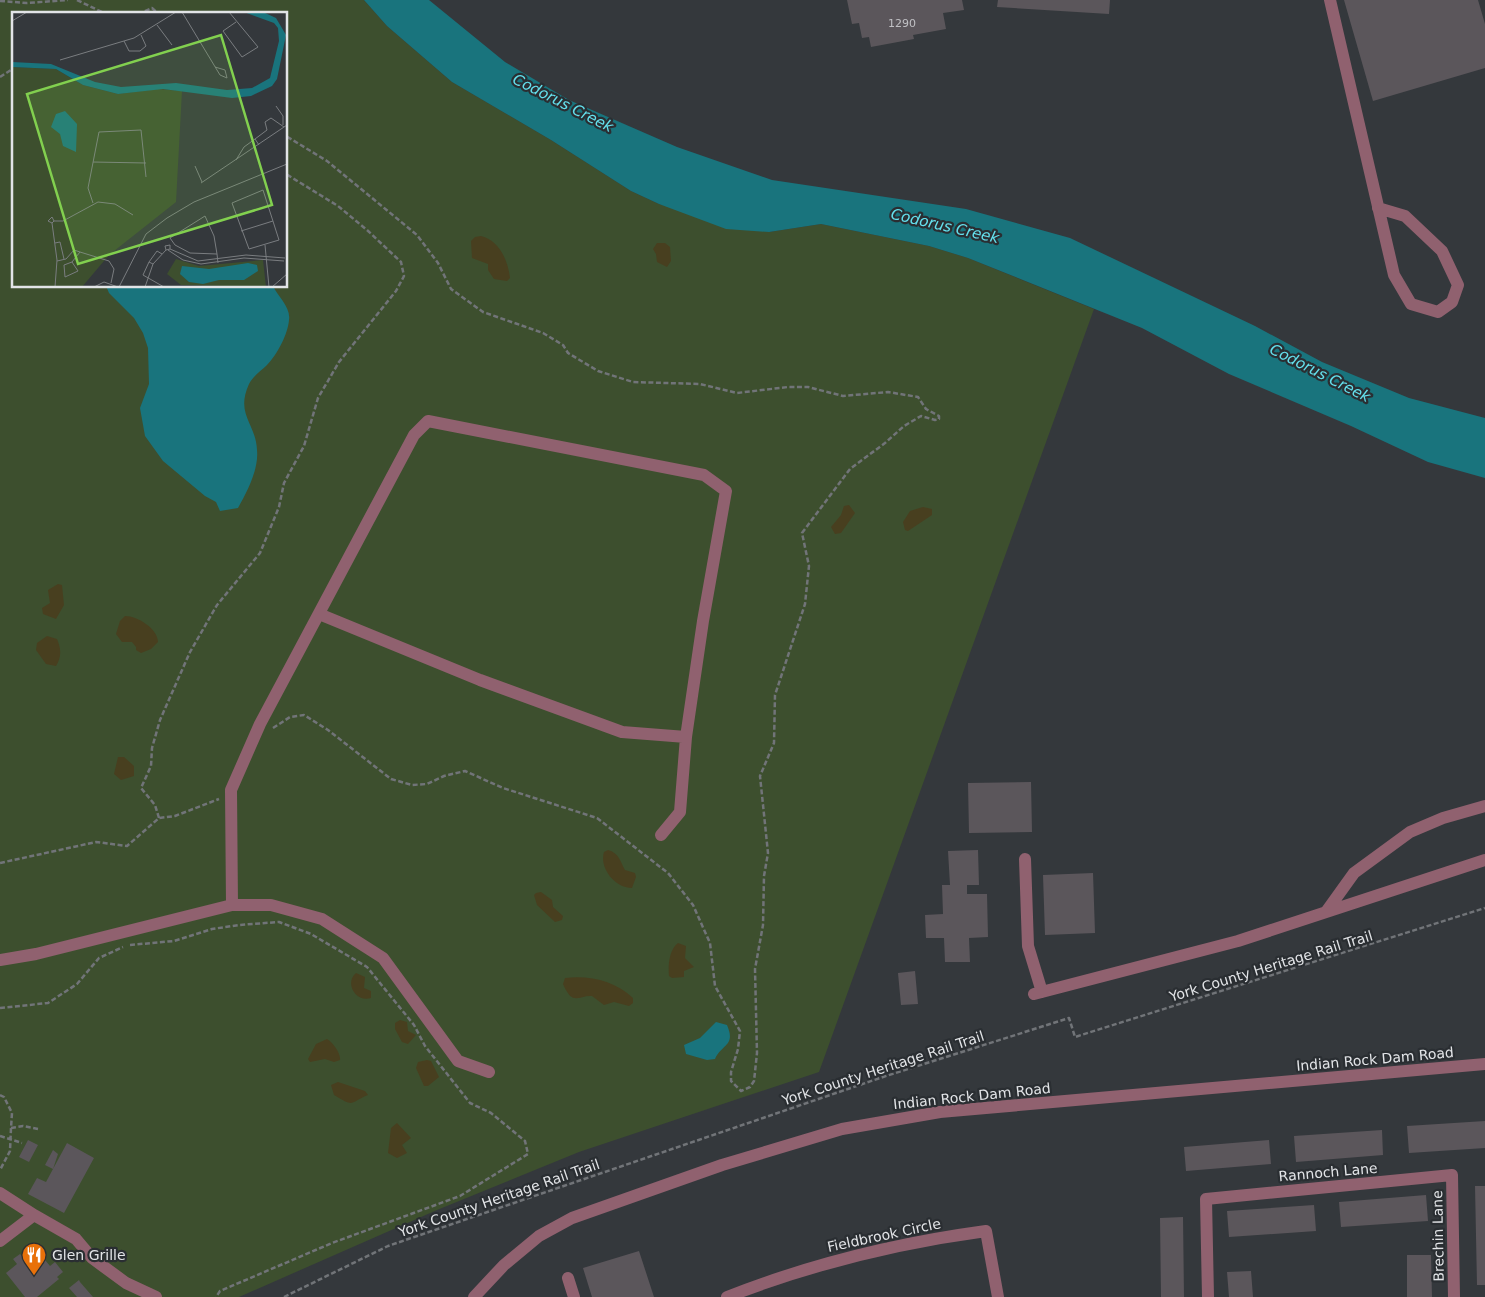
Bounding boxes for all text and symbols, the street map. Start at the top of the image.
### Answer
inset map [12,12,288,288]
house number: 1290 [888,17,916,30]
water label: Codorus Creek [510,70,617,137]
water label: Codorus Creek [889,205,1002,247]
water label: Codorus Creek [1267,340,1374,407]
street label: York County Heritage Rail Trail [1167,927,1374,1005]
street label: York County Heritage Rail Trail [779,1028,986,1109]
street label: Indian Rock Dam Road [1296,1044,1454,1074]
street label: Indian Rock Dam Road [893,1080,1051,1112]
street label: York County Heritage Rail Trail [395,1156,602,1240]
street label: Rannoch Lane [1278,1160,1378,1184]
street label: Brechin Lane [1429,1190,1447,1282]
street label: Fieldbrook Circle [826,1215,942,1255]
restaurant icon: Glen Grille [21,1242,47,1276]
place label: Glen Grille [52,1247,126,1263]

